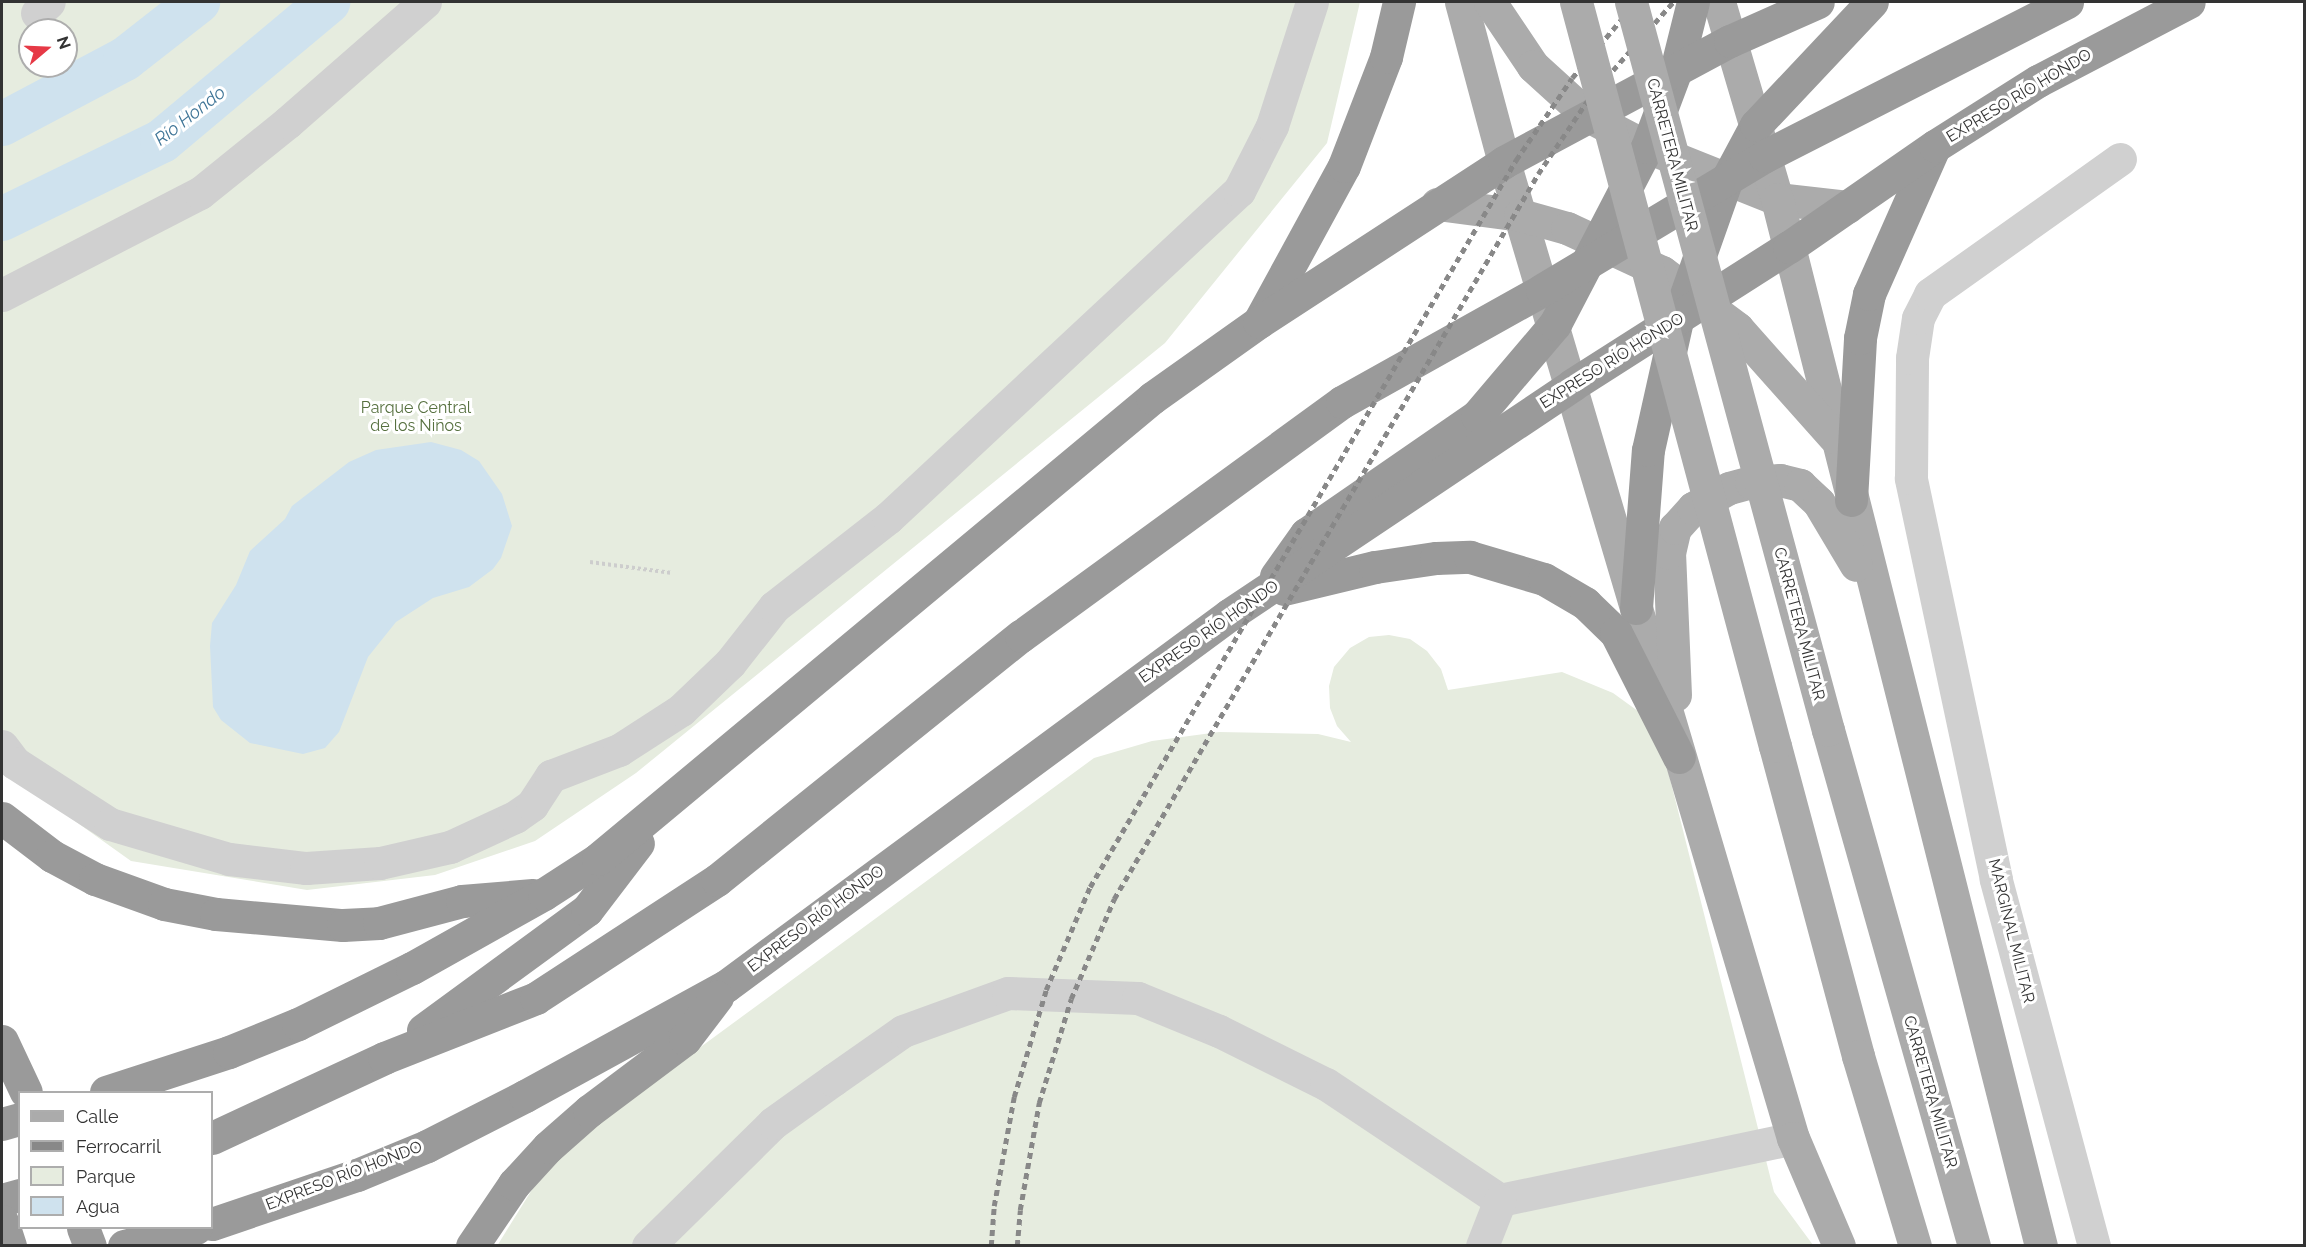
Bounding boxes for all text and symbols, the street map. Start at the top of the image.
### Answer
north arrow [18,18,78,78]
text: N [53,34,75,51]
street label: EXPRESO RÍO HONDO [1943,45,2095,147]
street label: CARRETERA MILITAR [1642,76,1702,234]
water label: Río Hondo [150,82,230,150]
street label: EXPRESO RÍO HONDO [1537,309,1687,413]
park label: Parque Central de los Niños [361,398,471,436]
street label: CARRETERA MILITAR [1769,545,1829,703]
street label: EXPRESO RÍO HONDO [1136,577,1282,687]
street label: MARGINAL MILITAR [1984,857,2038,1005]
street label: EXPRESO RÍO HONDO [744,861,888,977]
street label: CARRETERA MILITAR [1899,1013,1961,1171]
legend [18,1091,213,1229]
text: Calle [76,1106,119,1127]
text: Ferrocarril [76,1136,161,1157]
street label: EXPRESO RÍO HONDO [263,1137,425,1215]
text: Parque [76,1166,135,1187]
text: Agua [76,1196,120,1217]

